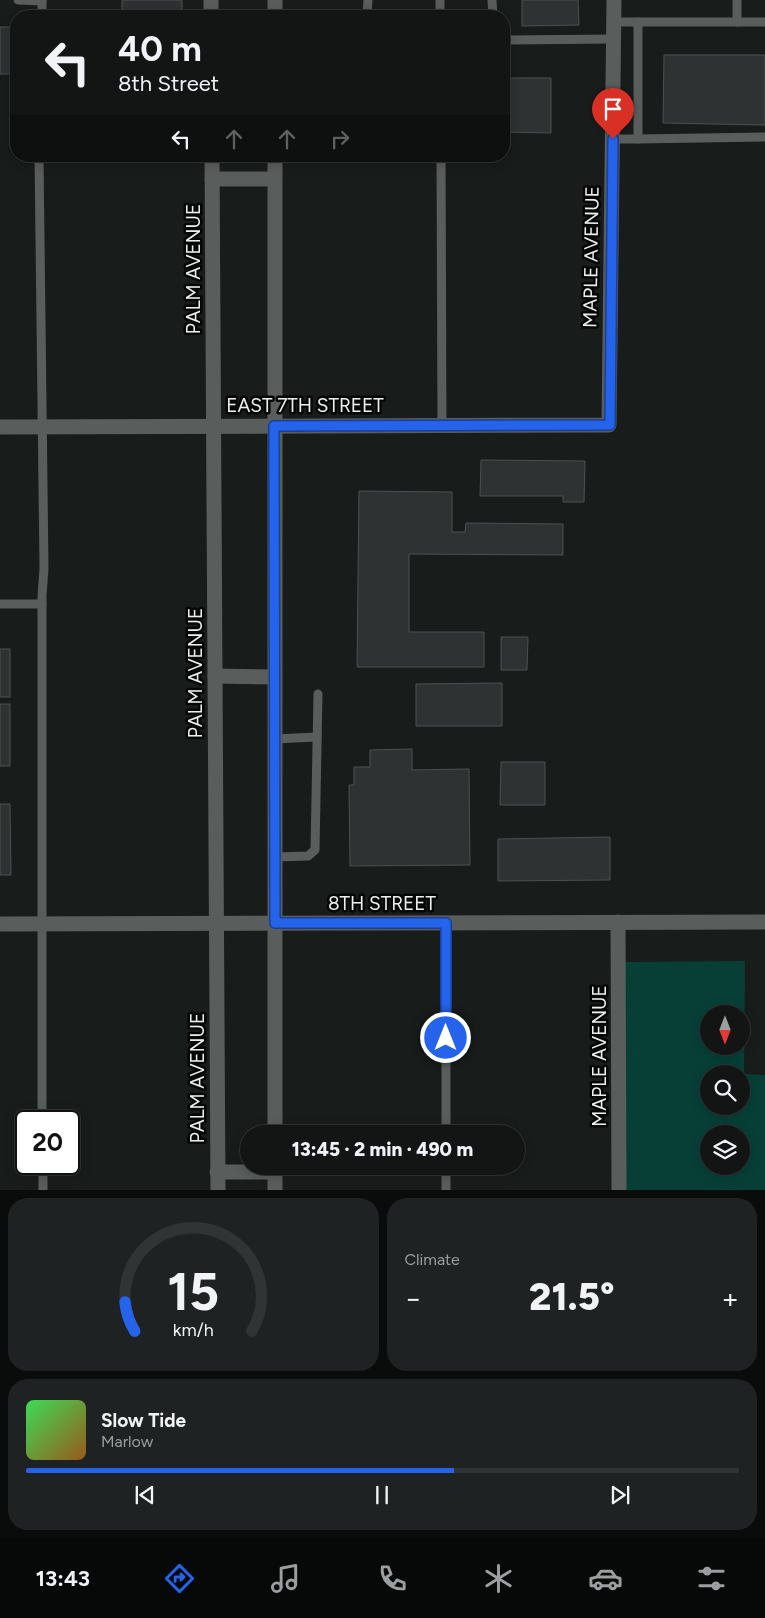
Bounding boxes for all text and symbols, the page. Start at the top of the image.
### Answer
text: 40 m [118,28,202,70]
icon: left [35,30,100,95]
text: 8th Street [118,70,219,97]
pin [592,88,634,139]
icon: arrive [599,95,627,123]
icon: left [167,125,195,153]
icon: ahead [220,125,248,153]
icon: ahead [273,125,301,153]
icon: right [326,125,354,153]
street label: MAPLE AVENUE [578,186,604,328]
street label: PALM AVENUE [182,204,205,334]
street label: EAST 7TH STREET [226,394,384,417]
street label: PALM AVENUE [184,608,207,738]
street label: 8TH STREET [328,892,437,915]
street label: MAPLE AVENUE [588,985,611,1127]
north arrow [700,1005,750,1055]
map controls [700,1005,750,1175]
position arrow [419,1011,471,1063]
street label: PALM AVENUE [186,1013,209,1143]
button: search [700,1065,750,1115]
speed limit sign: 20 [15,1110,80,1175]
button: layers [700,1125,750,1175]
text: 13:45 · 2 min · 490 m [292,1138,473,1161]
text: Climate [405,1250,460,1269]
text: 15 [167,1261,219,1323]
text: 21.5° [529,1274,614,1320]
text: − [405,1281,422,1315]
text: + [722,1281,739,1315]
text: km/h [173,1319,214,1340]
text: Slow Tide [101,1409,186,1432]
text: Marlow [101,1432,153,1451]
icon: previous [131,1481,159,1509]
icon: pause [368,1481,396,1509]
icon: next [606,1481,634,1509]
icon: directions [162,1561,197,1596]
icon: music [268,1561,303,1596]
icon: phone [375,1561,410,1596]
icon: climate [481,1561,516,1596]
icon: car [588,1561,623,1596]
icon: filters [694,1561,729,1596]
text: 13:43 [36,1565,90,1592]

